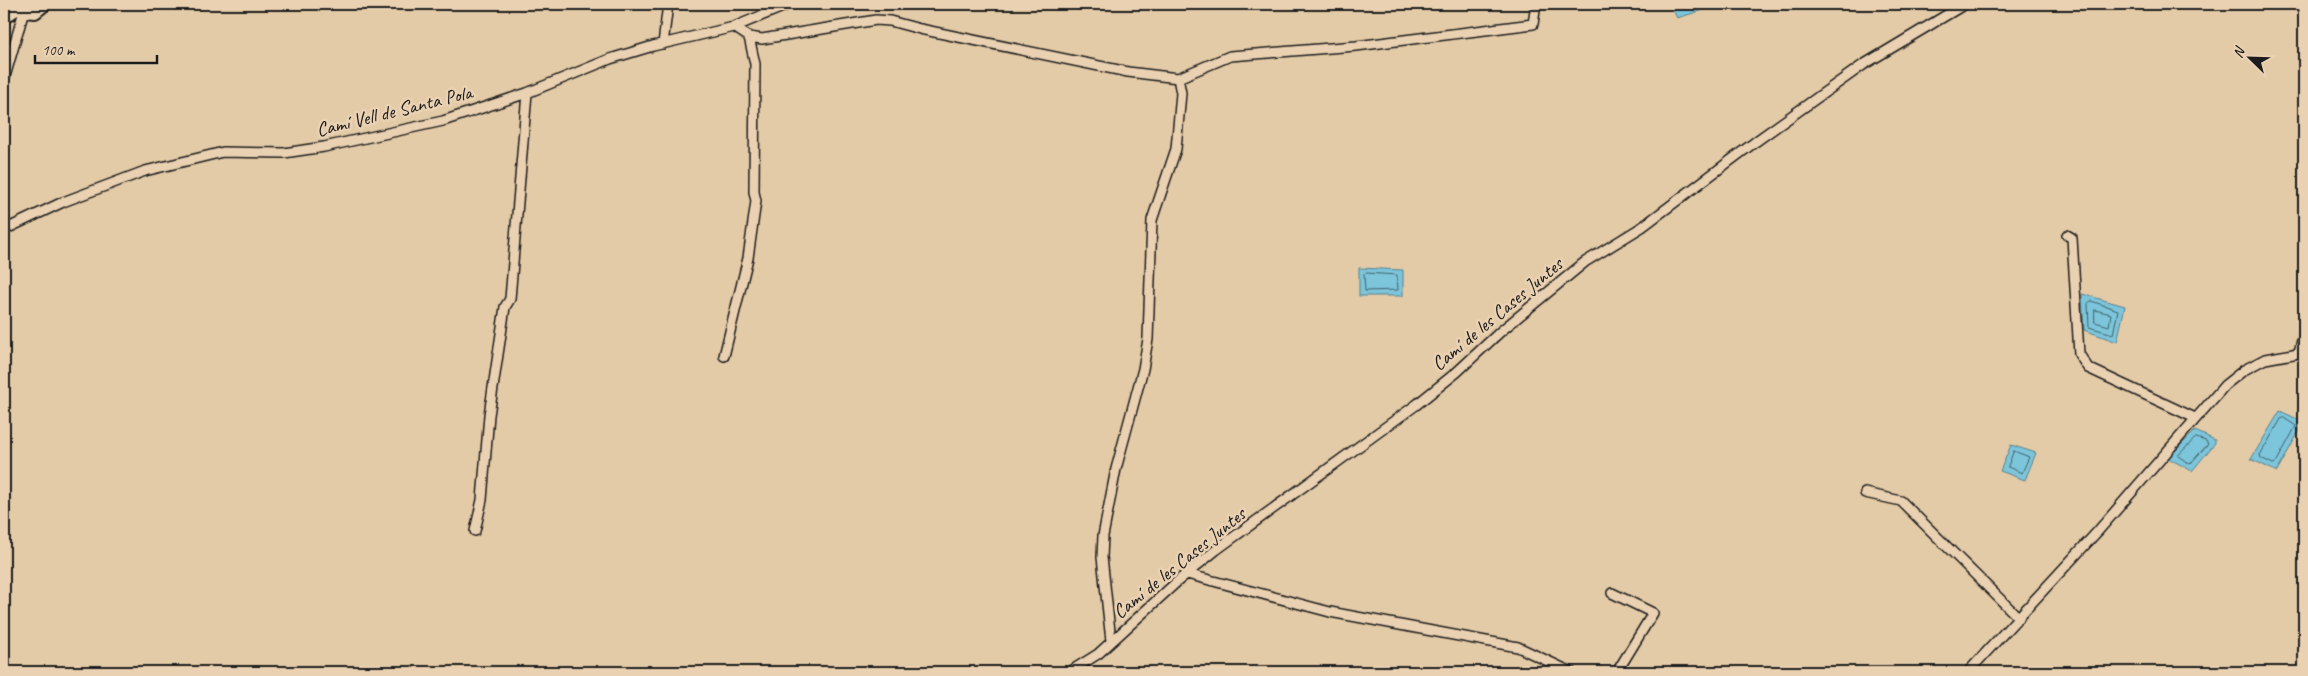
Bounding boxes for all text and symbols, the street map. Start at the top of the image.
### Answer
scale bar [35,32,158,64]
north arrow [2226,32,2276,82]
text: 100 m [42,41,76,60]
text: N [2229,44,2249,60]
street label: Camí Vell de Santa Pola [314,79,476,142]
street label: Camí de les Cases Juntes [1426,250,1569,376]
street label: Camí de les Cases Juntes [1107,500,1252,624]

